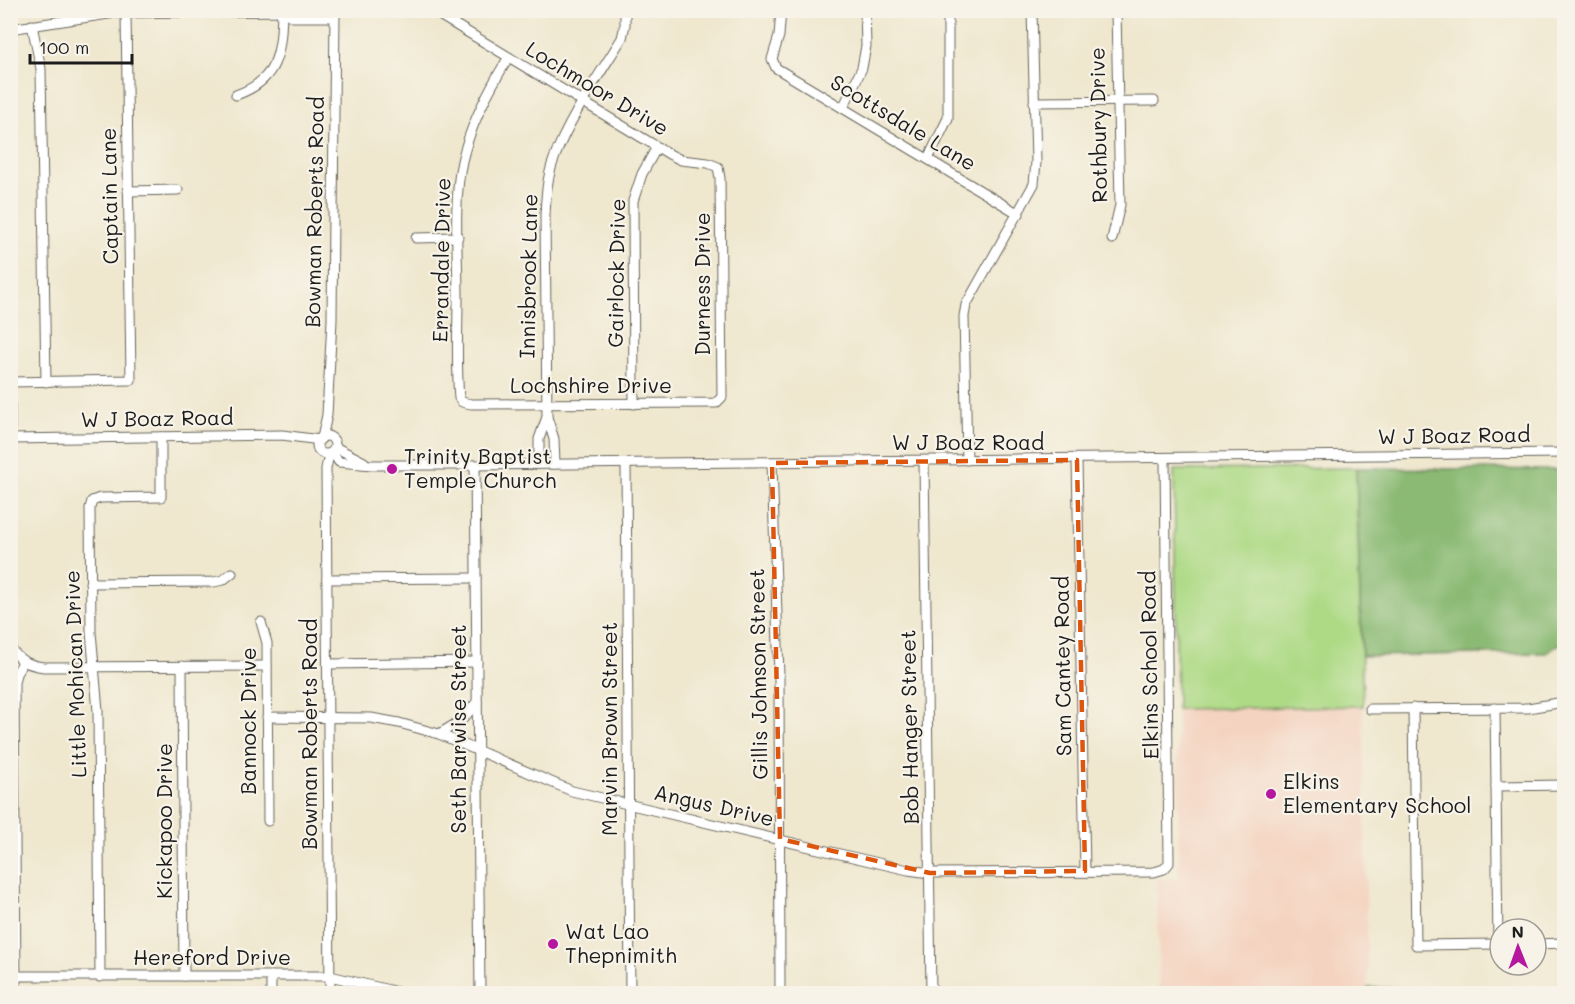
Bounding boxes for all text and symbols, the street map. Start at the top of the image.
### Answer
scale bar [30,27,132,65]
street label: Lochmoor Drive [521,34,674,141]
text: 100 m [39,35,89,59]
street label: Rothbury Drive [1083,47,1112,203]
street label: Scottsdale Lane [826,68,982,176]
street label: Bowman Roberts Road [298,96,329,328]
street label: Captain Lane [94,127,123,265]
street label: Errandale Drive [426,177,455,343]
street label: Innisbrook Lane [513,193,542,358]
street label: Gairlock Drive [601,198,630,348]
street label: Durness Drive [688,212,715,356]
street label: Lochshire Drive [510,371,672,398]
street label: W J Boaz Road [80,403,234,432]
street label: W J Boaz Road [1377,420,1531,449]
street label: W J Boaz Road [892,428,1044,455]
place label: Trinity Baptist Temple Church [404,442,556,493]
marker: Trinity Baptist Temple Church [385,462,399,476]
street label: Gillis Johnson Street [742,568,773,780]
street label: Little Mohican Drive [57,570,92,778]
street label: Elkins School Road [1133,570,1164,760]
street label: Sam Cantey Road [1046,576,1077,756]
street label: Bowman Roberts Road [295,618,322,850]
street label: Marvin Brown Street [595,622,622,836]
street label: Seth Barwise Street [444,625,471,833]
street label: Bob Hanger Street [893,630,924,825]
street label: Bannock Drive [234,647,261,795]
street label: Kickapoo Drive [150,743,177,899]
place label: Elkins Elementary School [1283,767,1471,818]
street label: Angus Drive [652,778,777,831]
marker: Elkins Elementary School [1264,787,1278,801]
place label: Wat Lao Thepnimith [565,917,677,968]
north arrow [1488,917,1548,977]
text: N [1511,921,1524,942]
marker: Wat Lao Thepnimith [546,937,560,951]
street label: Hereford Drive [133,943,291,970]

